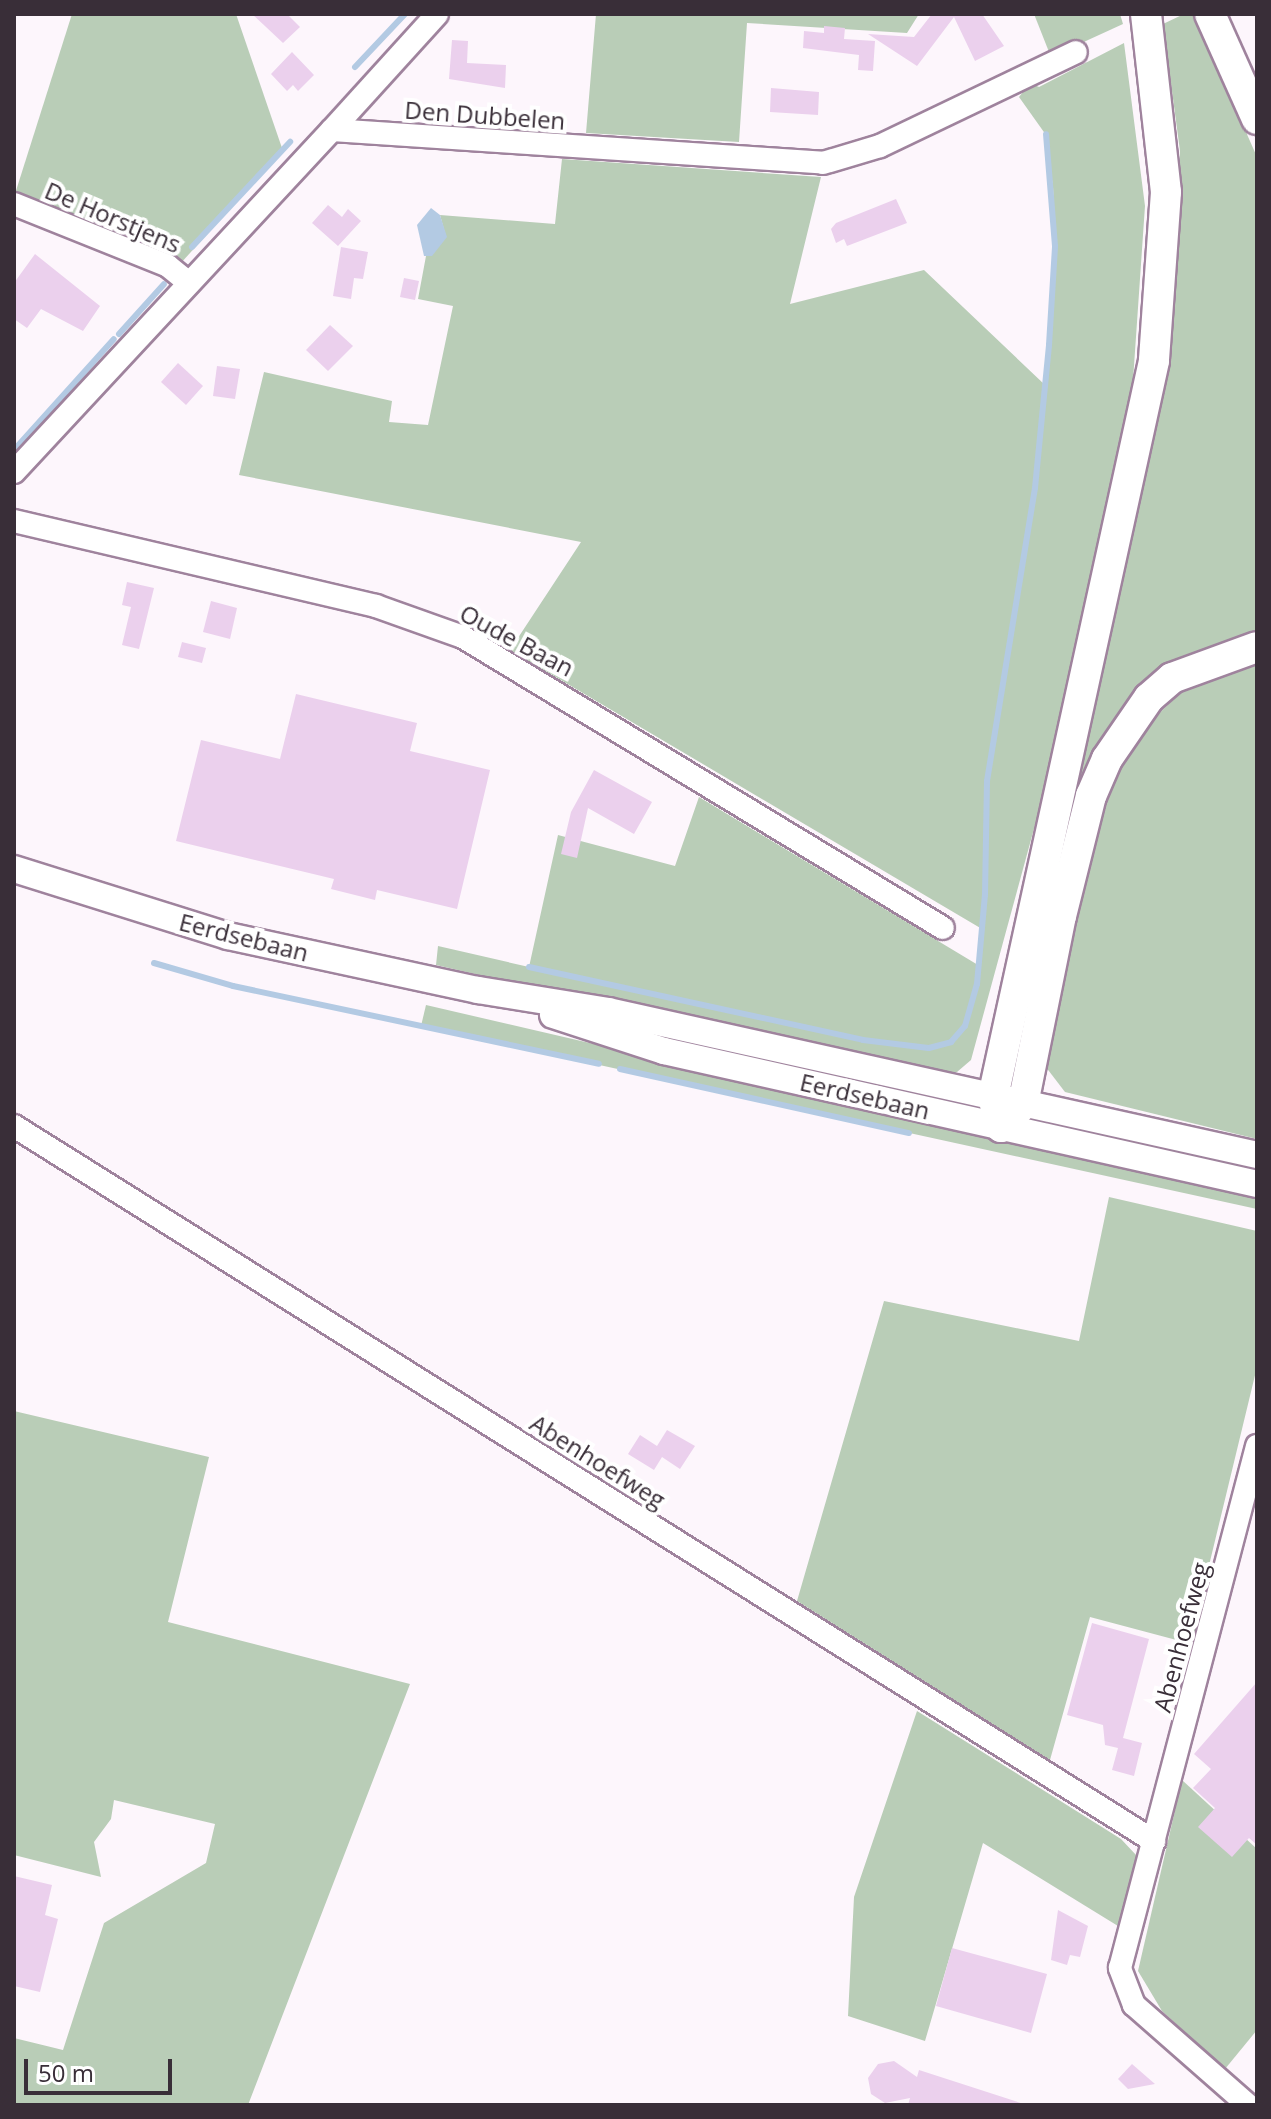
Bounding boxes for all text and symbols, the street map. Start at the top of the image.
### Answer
street label: Den Dubbelen [404,95,566,135]
street label: De Horstjens [41,175,185,259]
street label: Oude Baan [455,598,579,682]
street label: Eerdsebaan [176,907,312,967]
street label: Eerdsebaan [797,1067,933,1125]
street label: Abenhoefweg [525,1408,671,1514]
street label: Abenhoefweg [1147,1559,1215,1715]
scale bar [28,2043,176,2093]
text: 50 m [38,2056,94,2089]

